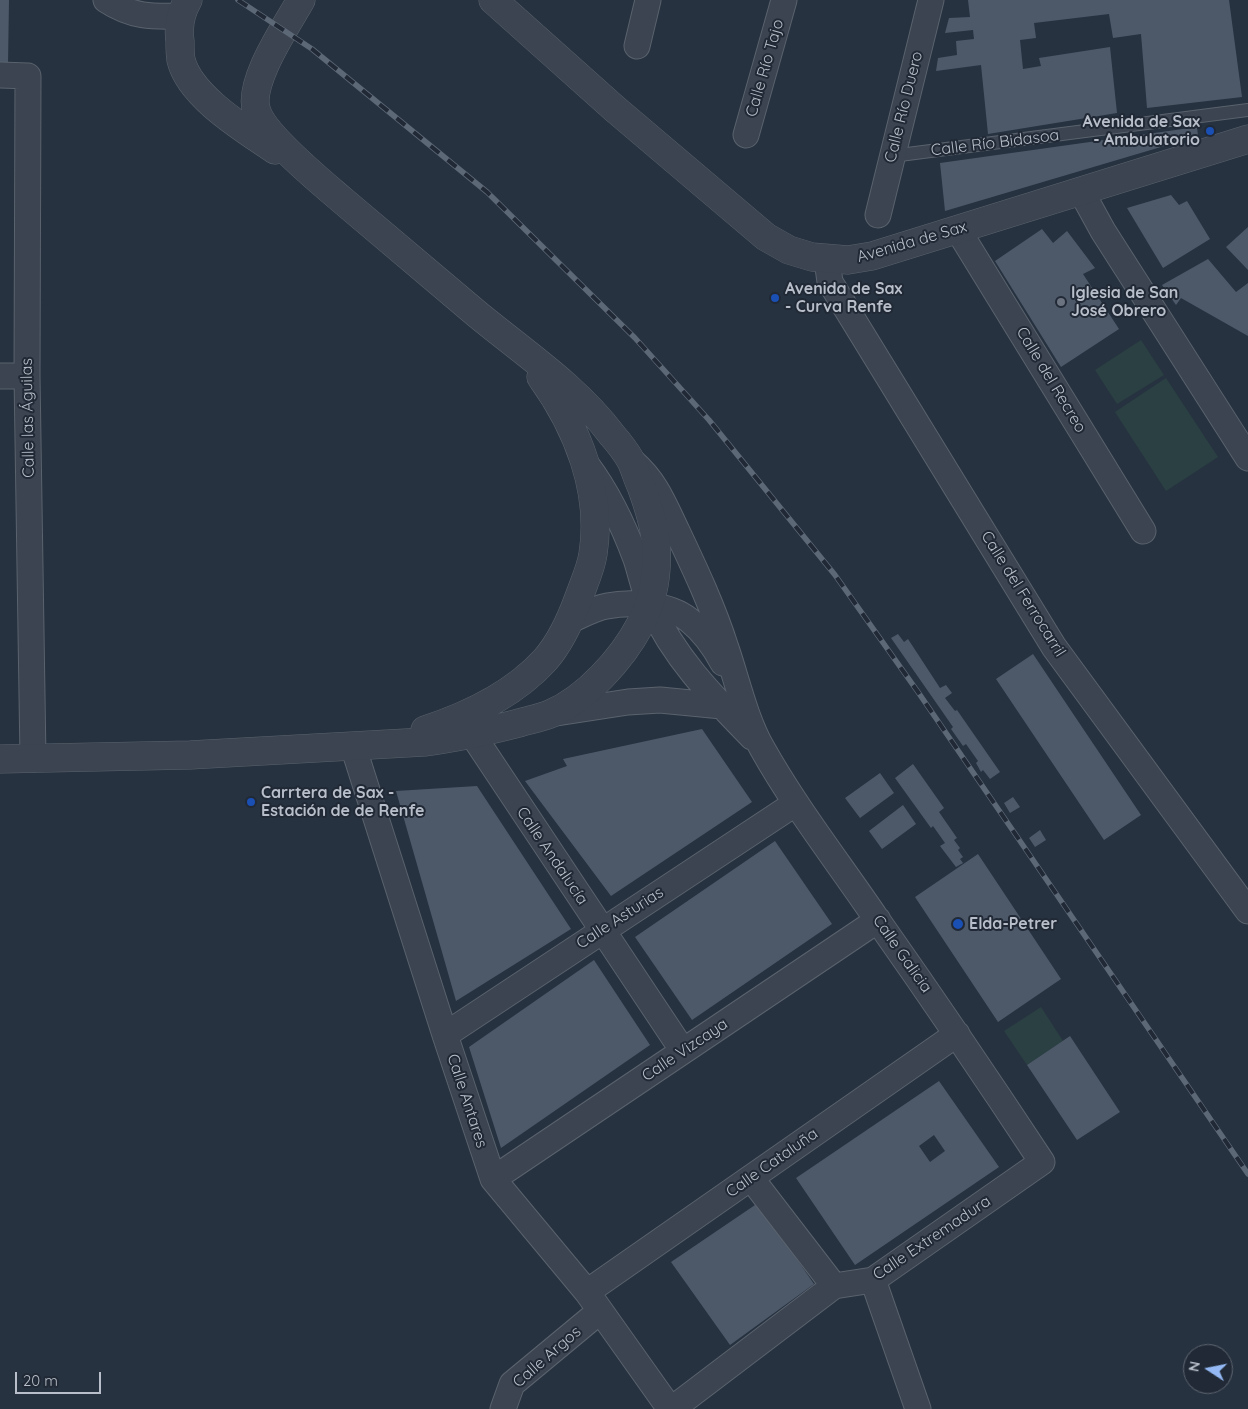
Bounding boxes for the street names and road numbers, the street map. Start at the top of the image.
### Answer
street label: Calle Río Tajo [742,17,788,119]
street label: Calle Río Duero [881,49,927,165]
street label: Calle Río Bidasoa [930,126,1060,160]
street label: Avenida de Sax [855,217,969,267]
street label: Calle del Recreo [1012,324,1090,436]
street label: Calle las Águilas [17,358,39,478]
street label: Calle del Ferrocarril [977,528,1069,660]
street label: Calle Andalucía [512,803,592,909]
street label: Calle Asturias [573,883,667,953]
street label: Calle Galicia [868,912,936,996]
street label: Calle Vizcaya [639,1014,731,1086]
street label: Calle Antares [443,1052,491,1150]
street label: Calle Cataluña [722,1124,822,1202]
street label: Calle Extremadura [870,1192,994,1284]
street label: Calle Argos [509,1322,585,1392]

